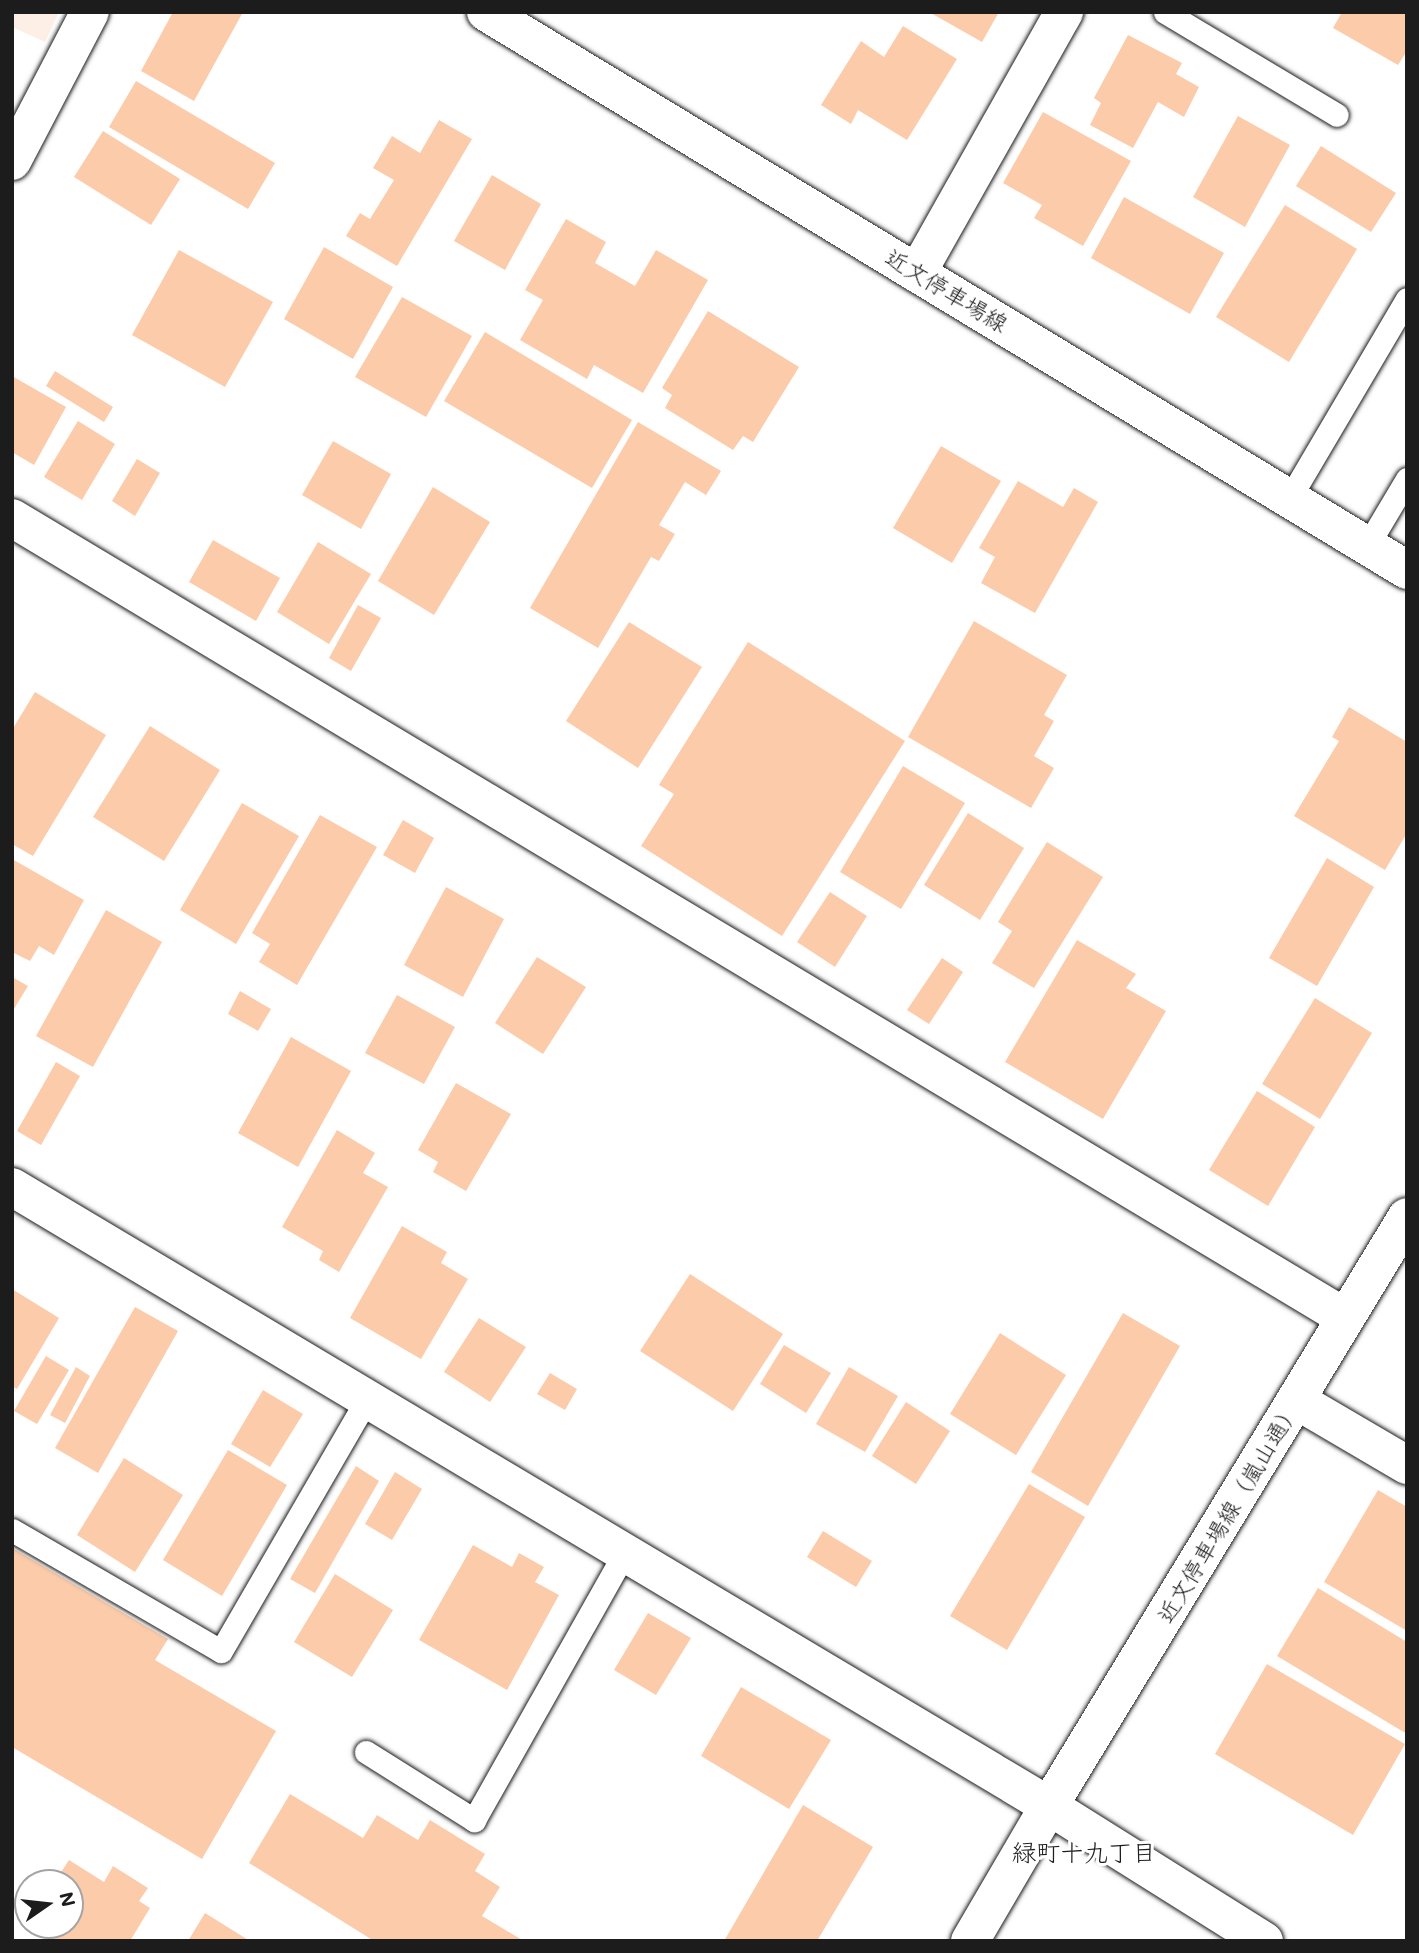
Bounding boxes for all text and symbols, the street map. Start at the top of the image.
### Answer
street label: 近文停車場線 [881,243,1013,337]
street label: 近文停車場線（嵐山通） [1151,1396,1305,1628]
district label: 緑町十九丁目 [1012,1838,1156,1866]
north arrow [14,1869,84,1939]
text: N [54,1889,82,1909]

